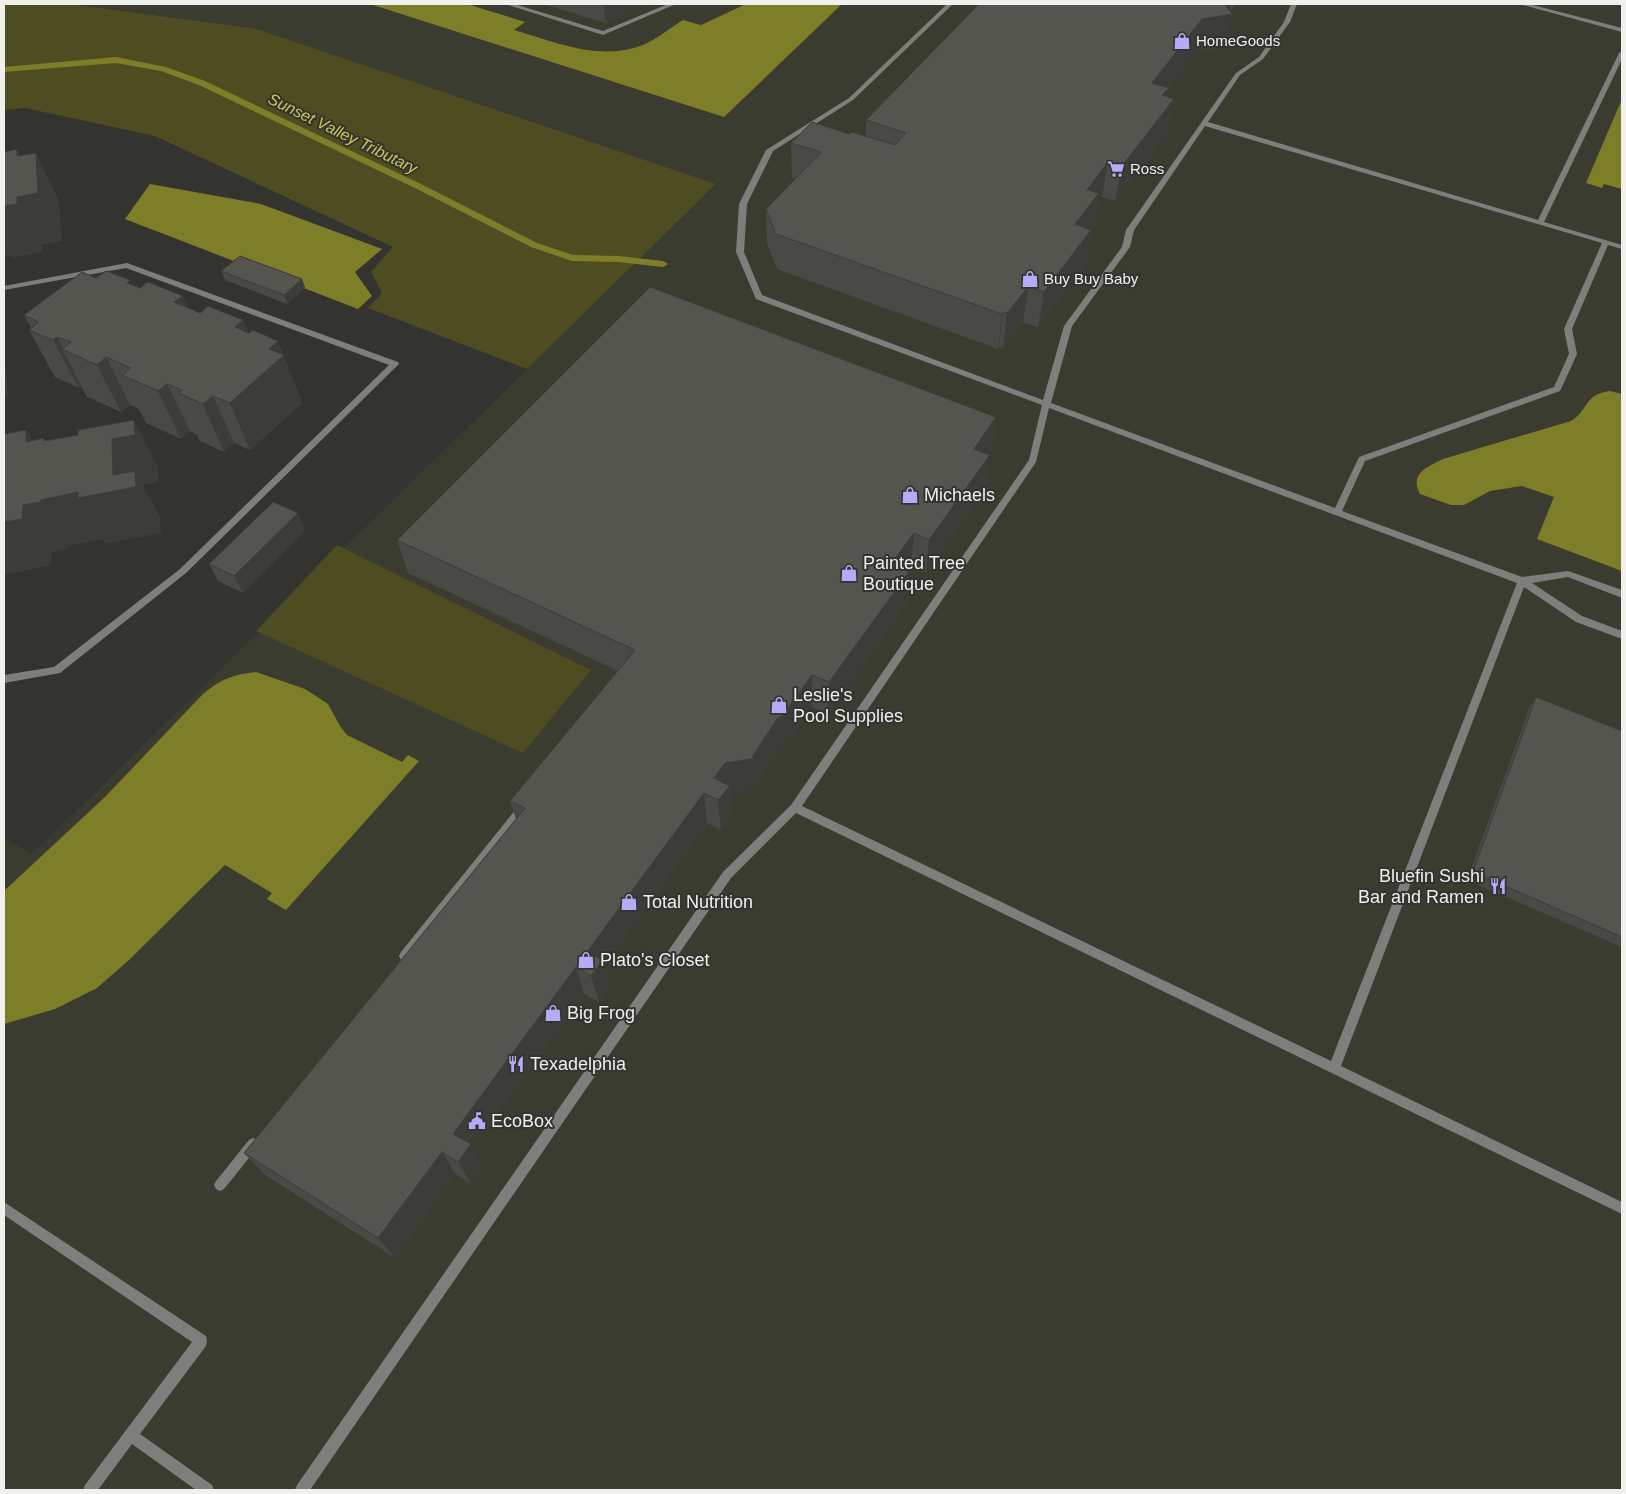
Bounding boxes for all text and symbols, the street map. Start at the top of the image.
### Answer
shop icon: HomeGoods [1172,31,1192,51]
place label: HomeGoods [1196,32,1280,49]
water label: Sunset Valley Tributary [266,90,421,177]
supermarket icon: Ross [1106,159,1126,179]
place label: Ross [1130,160,1164,177]
shop icon: Buy Buy Baby [1020,269,1040,289]
place label: Buy Buy Baby [1044,270,1139,287]
shop icon: Michaels [900,485,920,505]
place label: Michaels [924,485,995,505]
place label: Painted Tree Boutique [863,553,965,594]
shop icon: Painted Tree Boutique [839,563,859,583]
place label: Leslie's Pool Supplies [793,685,903,726]
shop icon: Leslie's Pool Supplies [769,695,789,715]
place label: Bluefin Sushi Bar and Ramen [1358,866,1484,907]
restaurant icon: Bluefin Sushi Bar and Ramen [1488,876,1508,896]
shop icon: Total Nutrition [619,892,639,912]
place label: Total Nutrition [643,892,753,912]
shop icon: Plato's Closet [576,950,596,970]
place label: Plato's Closet [600,950,710,970]
shop icon: Big Frog [543,1003,563,1023]
place label: Big Frog [567,1003,635,1023]
restaurant icon: Texadelphia [506,1054,526,1074]
place label: Texadelphia [530,1054,627,1074]
public building icon: EcoBox [467,1111,487,1131]
place label: EcoBox [491,1111,553,1131]

